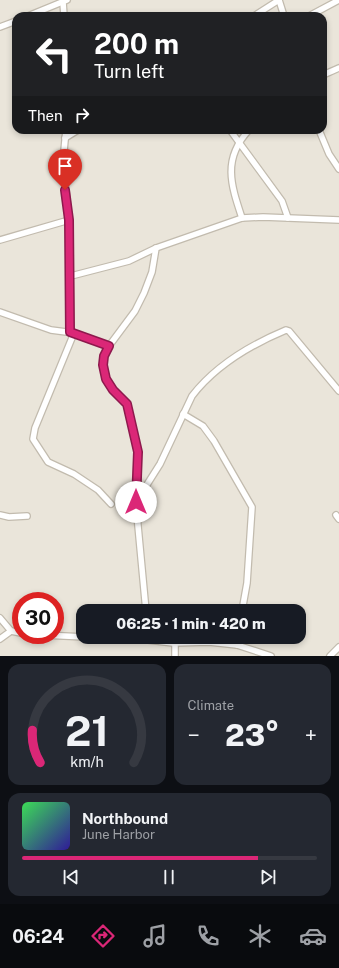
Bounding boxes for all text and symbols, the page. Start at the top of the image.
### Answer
text: 200 m [94,27,179,60]
icon: left [28,28,80,80]
text: Turn left [94,61,164,82]
icon: right [71,104,93,126]
text: Then [28,107,63,124]
pin [48,149,82,190]
icon: arrive [54,155,76,177]
position arrow [115,481,157,523]
speed limit sign: 30 [12,592,64,644]
text: 06:25 · 1 min · 420 m [116,615,266,632]
text: Climate [188,698,234,713]
text: 21 [65,705,109,754]
text: 23° [225,717,279,753]
text: − [188,722,200,748]
text: + [305,722,317,748]
text: km/h [70,752,104,769]
text: Northbound [82,810,168,827]
text: June Harbor [82,827,155,842]
icon: previous [60,866,82,888]
icon: pause [158,866,180,888]
icon: next [257,866,279,888]
icon: directions [89,922,117,950]
icon: music [141,922,169,950]
icon: phone [194,922,222,950]
icon: climate [246,922,274,950]
icon: car [299,922,327,950]
text: 06:24 [12,926,64,947]

